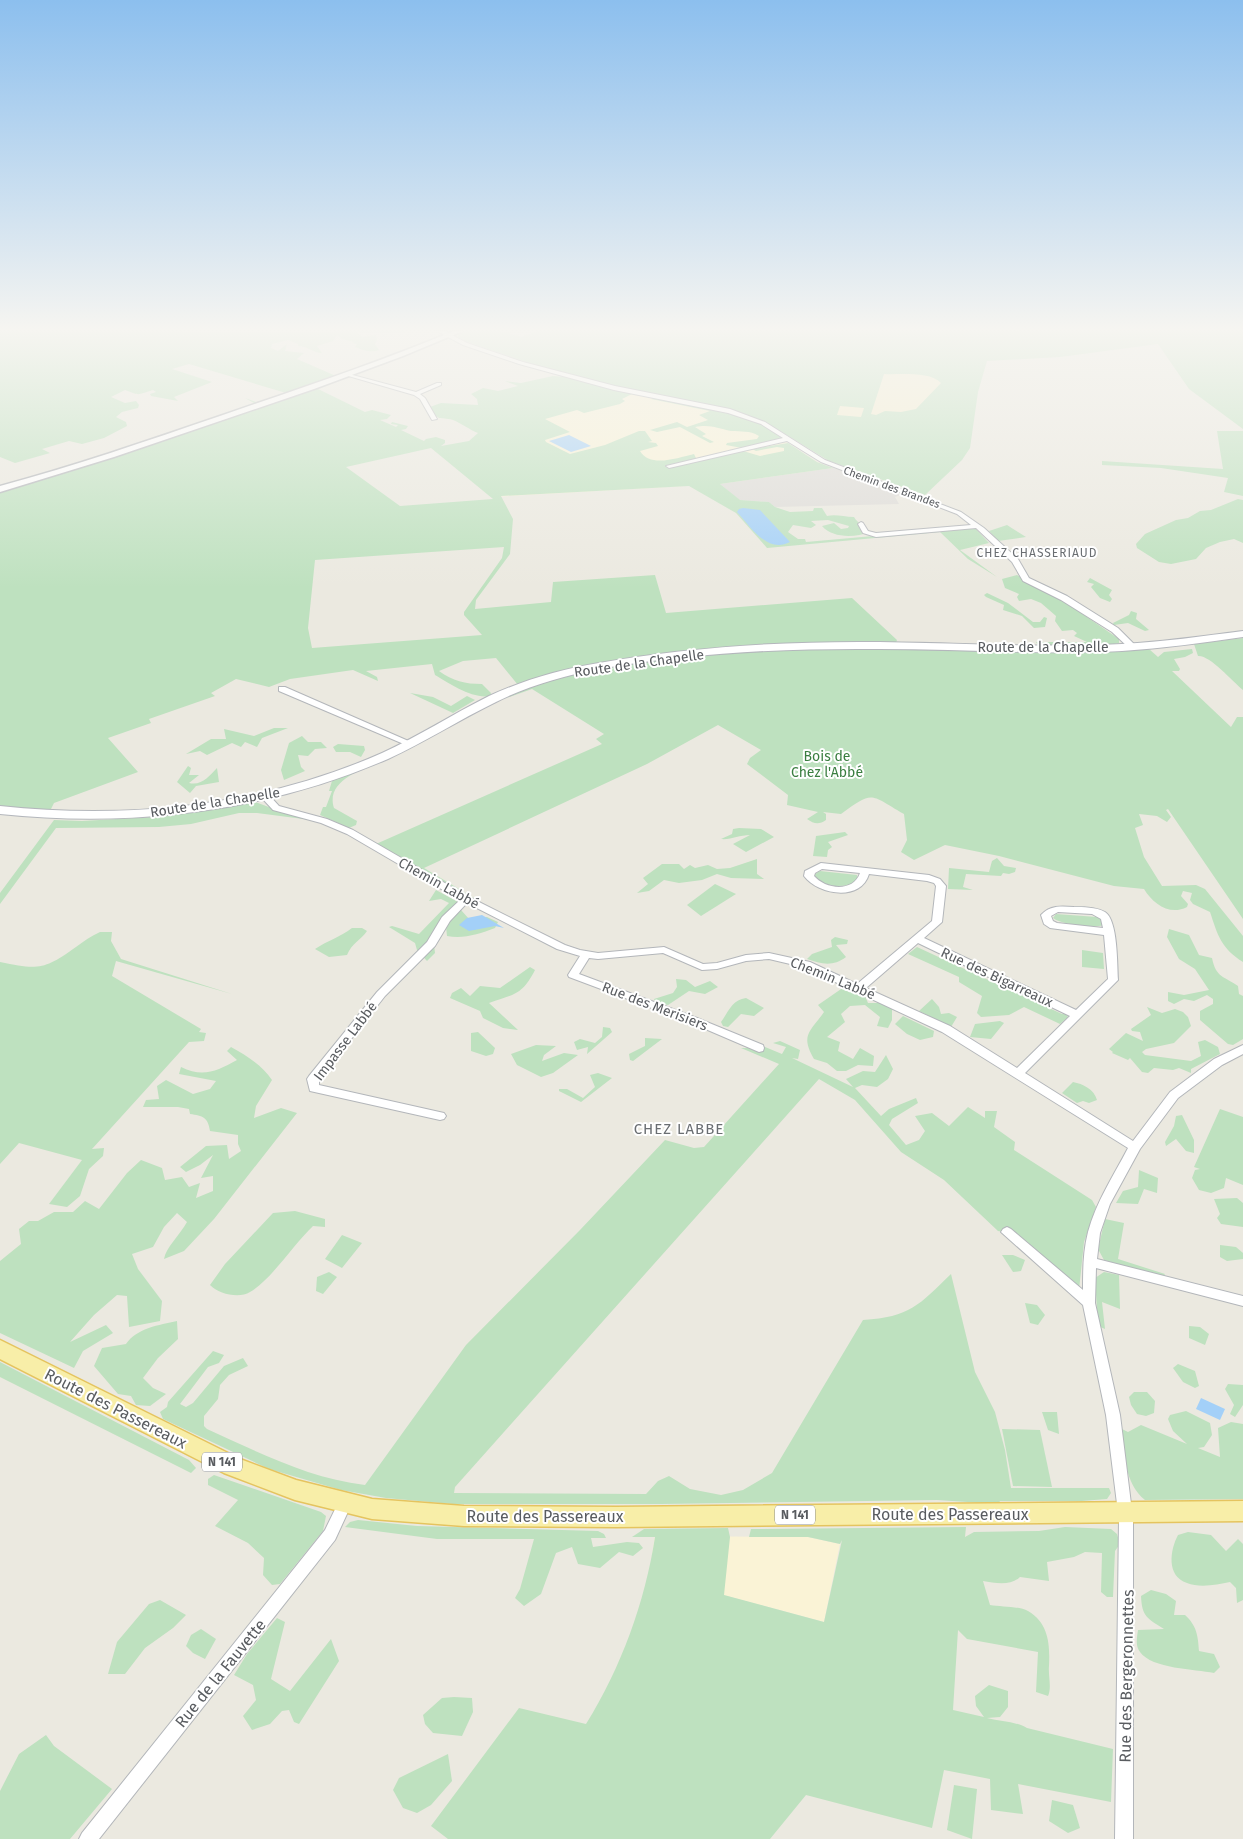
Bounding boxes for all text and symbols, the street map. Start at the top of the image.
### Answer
street label: Chemin des Brandes [842,464,942,511]
district label: CHEZ CHASSERIAUD [977,546,1097,560]
street label: Route de la Chapelle [977,639,1109,656]
street label: Route de la Chapelle [573,646,705,681]
park label: Bois de Chez l'Abbé [791,748,863,781]
street label: Route de la Chapelle [149,784,281,821]
street label: Chemin Labbé [395,854,482,913]
street label: Rue des Bigarreaux [938,944,1056,1011]
street label: Chemin Labbé [788,954,878,1003]
street label: Rue des Merisiers [600,978,711,1035]
street label: Impasse Labbé [310,998,381,1084]
district label: CHEZ LABBE [634,1120,724,1138]
street label: Route des Passereaux [41,1364,190,1453]
road number: N 141 [202,1452,242,1471]
street label: Route des Passereaux [871,1505,1029,1524]
road number: N 141 [775,1506,815,1524]
street label: Route des Passereaux [466,1507,624,1526]
street label: Rue des Bergeronnettes [1115,1589,1138,1763]
street label: Rue de la Fauvette [171,1615,270,1731]

